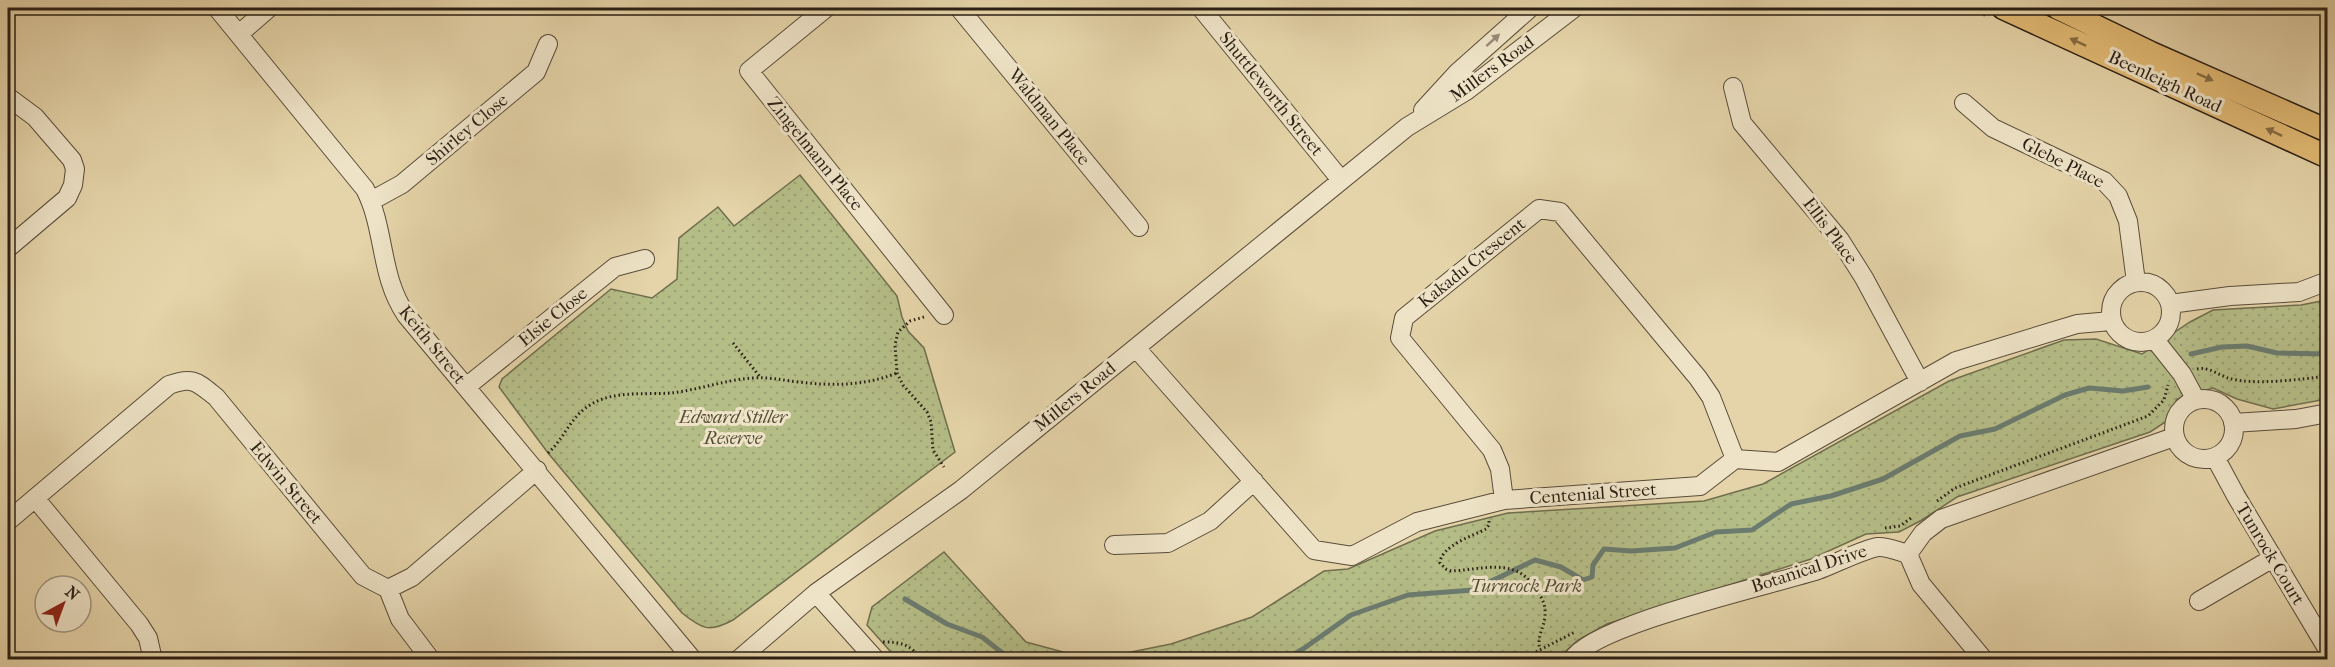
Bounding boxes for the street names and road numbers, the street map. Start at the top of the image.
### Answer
street label: Shuttleworth Street [1215,28,1328,161]
street label: Millers Road [1446,31,1538,107]
street label: Beenleigh Road [2105,47,2225,118]
street label: Waldman Place [1003,64,1094,170]
street label: Shirley Close [422,89,512,170]
street label: Zingelmann Place [763,93,867,215]
street label: Glebe Place [2018,133,2108,193]
street label: Ellis Place [1798,194,1862,268]
street label: Kakadu Crescent [1414,213,1530,313]
street label: Elsie Close [514,283,592,351]
street label: Keith Street [394,302,470,389]
street label: Millers Road [1030,358,1120,436]
street label: Edwin Street [245,437,327,529]
street label: Centenial Street [1529,479,1658,509]
street label: Tunrock Court [2231,499,2309,609]
street label: Botanical Drive [1749,540,1870,598]

